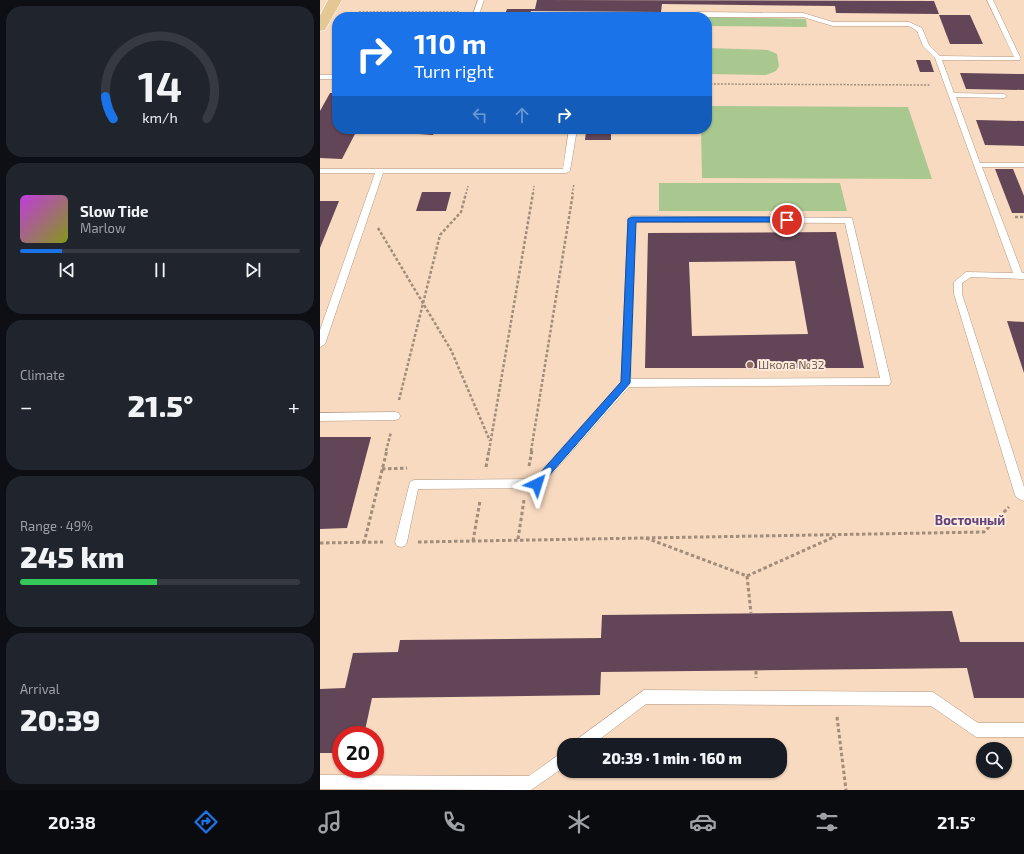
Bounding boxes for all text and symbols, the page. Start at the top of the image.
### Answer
text: 110 m [414,26,487,60]
icon: right [348,28,400,80]
text: 14 [138,60,182,110]
text: Turn right [414,60,494,82]
icon: left [469,104,491,126]
icon: ahead [511,104,533,126]
icon: right [553,104,575,126]
text: km/h [142,109,178,126]
text: Slow Tide [80,202,148,220]
pin [770,203,804,237]
icon: arrive [776,209,798,231]
text: Marlow [80,220,126,236]
icon: previous [56,259,78,281]
icon: pause [149,259,171,281]
icon: next [242,259,264,281]
place label: Школа №32 [758,357,825,371]
marker: Школа №32 [745,360,755,370]
text: Climate [20,367,65,383]
text: 21.5° [128,387,193,423]
text: − [20,393,33,419]
text: + [288,393,300,419]
position arrow [516,463,558,505]
district label: Восточный [935,512,1005,528]
text: Range · 49% [20,518,93,534]
text: 245 km [20,538,125,574]
text: Arrival [20,681,60,697]
text: 20:39 [20,701,100,737]
speed limit sign: 20 [332,726,384,778]
map controls [976,742,1012,778]
button: search [976,742,1012,778]
text: 20:39 · 1 min · 160 m [602,749,742,767]
icon: directions [192,808,220,836]
icon: music [316,808,344,836]
icon: phone [440,808,468,836]
icon: climate [565,808,593,836]
icon: car [689,808,717,836]
icon: filters [813,808,841,836]
text: 20:38 [48,811,96,833]
text: 21.5° [937,811,976,833]

